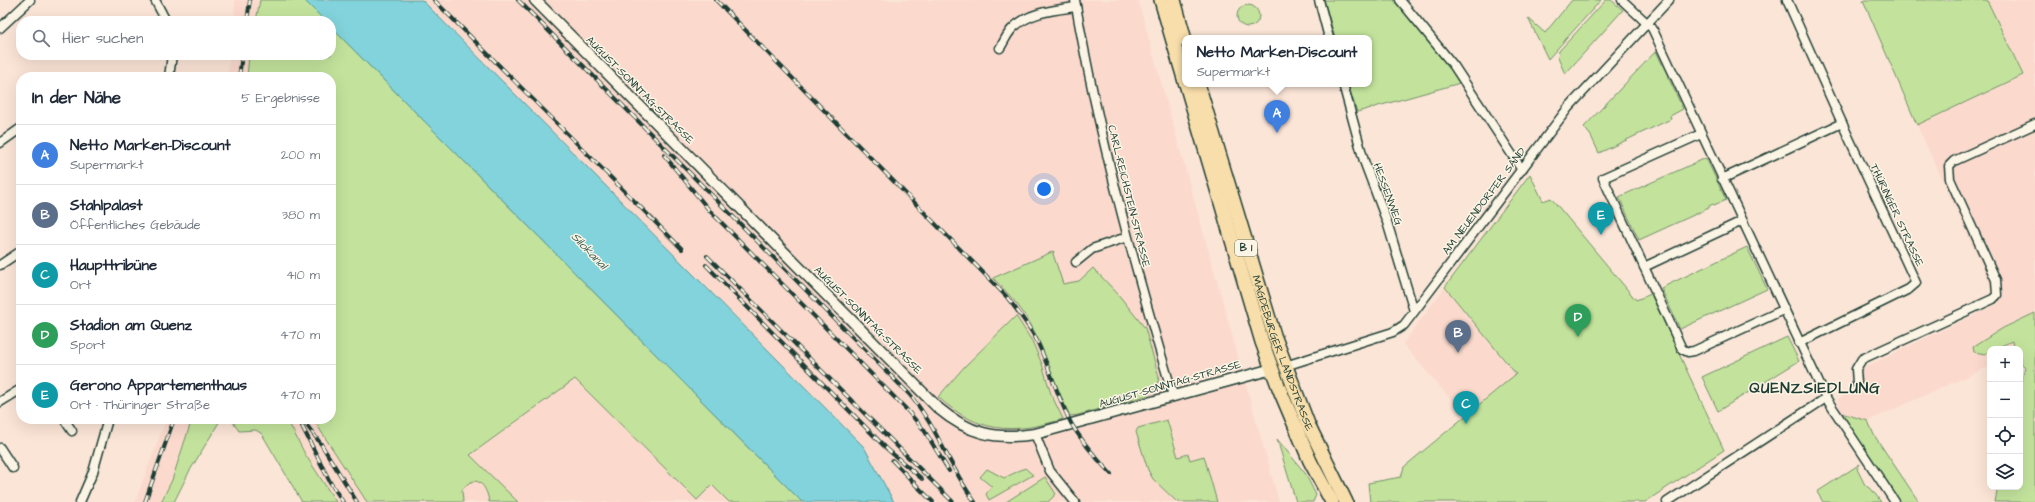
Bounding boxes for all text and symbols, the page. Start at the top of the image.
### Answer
search box [16,16,336,60]
icon: search [30,27,52,49]
text: Hier suchen [62,28,143,49]
street label: AUGUST-SONNTAG-STRASSE [583,33,698,148]
popup [1182,35,1372,87]
text: Netto Marken-Discount [1197,42,1357,63]
text: Supermarkt [1197,63,1270,81]
text: In der Nähe [32,86,121,110]
text: 5 Ergebnisse [241,89,320,107]
pin: A [1264,100,1290,133]
street label: CARL-REICHSTEIN-STRASSE [1104,123,1154,269]
text: Netto Marken-Discount [70,135,231,156]
street label: AM NEUENDORFER SAND [1439,144,1529,258]
text: A [41,146,49,164]
text: 200 m [281,146,320,164]
text: Supermarkt [70,156,144,174]
street label: HESSENWEG [1370,161,1406,228]
street label: THÜRINGER STRASSE [1867,161,1928,269]
your location [1034,179,1054,199]
text: Stahlpalast [70,195,143,216]
pin: E [1588,202,1614,235]
text: B [40,206,50,224]
text: 380 m [281,206,320,224]
text: Öffentliches Gebäude [70,216,201,234]
water label: Silokanal [567,229,612,275]
road number: B 1 [1235,240,1257,256]
text: Haupttribüne [70,255,157,276]
street label: AUGUST-SONNTAG-STRASSE [811,263,926,378]
text: C [40,266,50,284]
text: 410 m [286,266,320,284]
street label: MAGDEBURGER LANDSTRASSE [1249,273,1318,433]
text: Ort [70,276,91,294]
pin: D [1565,304,1591,337]
text: Stadion am Quenz [70,315,192,336]
pin: B [1445,320,1471,353]
text: D [41,326,49,344]
text: 470 m [280,326,320,344]
text: Sport [70,336,105,354]
map controls [1987,346,2023,490]
button: + [1987,346,2023,382]
street label: AUGUST-SONNTAG-STRASSE [1097,356,1243,411]
text: Gerono Appartementhaus [70,375,247,396]
district label: QUENZSIEDLUNG [1749,378,1881,399]
button: − [1987,382,2023,418]
text: E [41,386,49,404]
text: 470 m [280,386,320,404]
pin: C [1453,391,1479,424]
text: Ort · Thüringer Straße [70,396,210,414]
button: locate [1987,418,2023,454]
button: layers [1987,454,2023,490]

